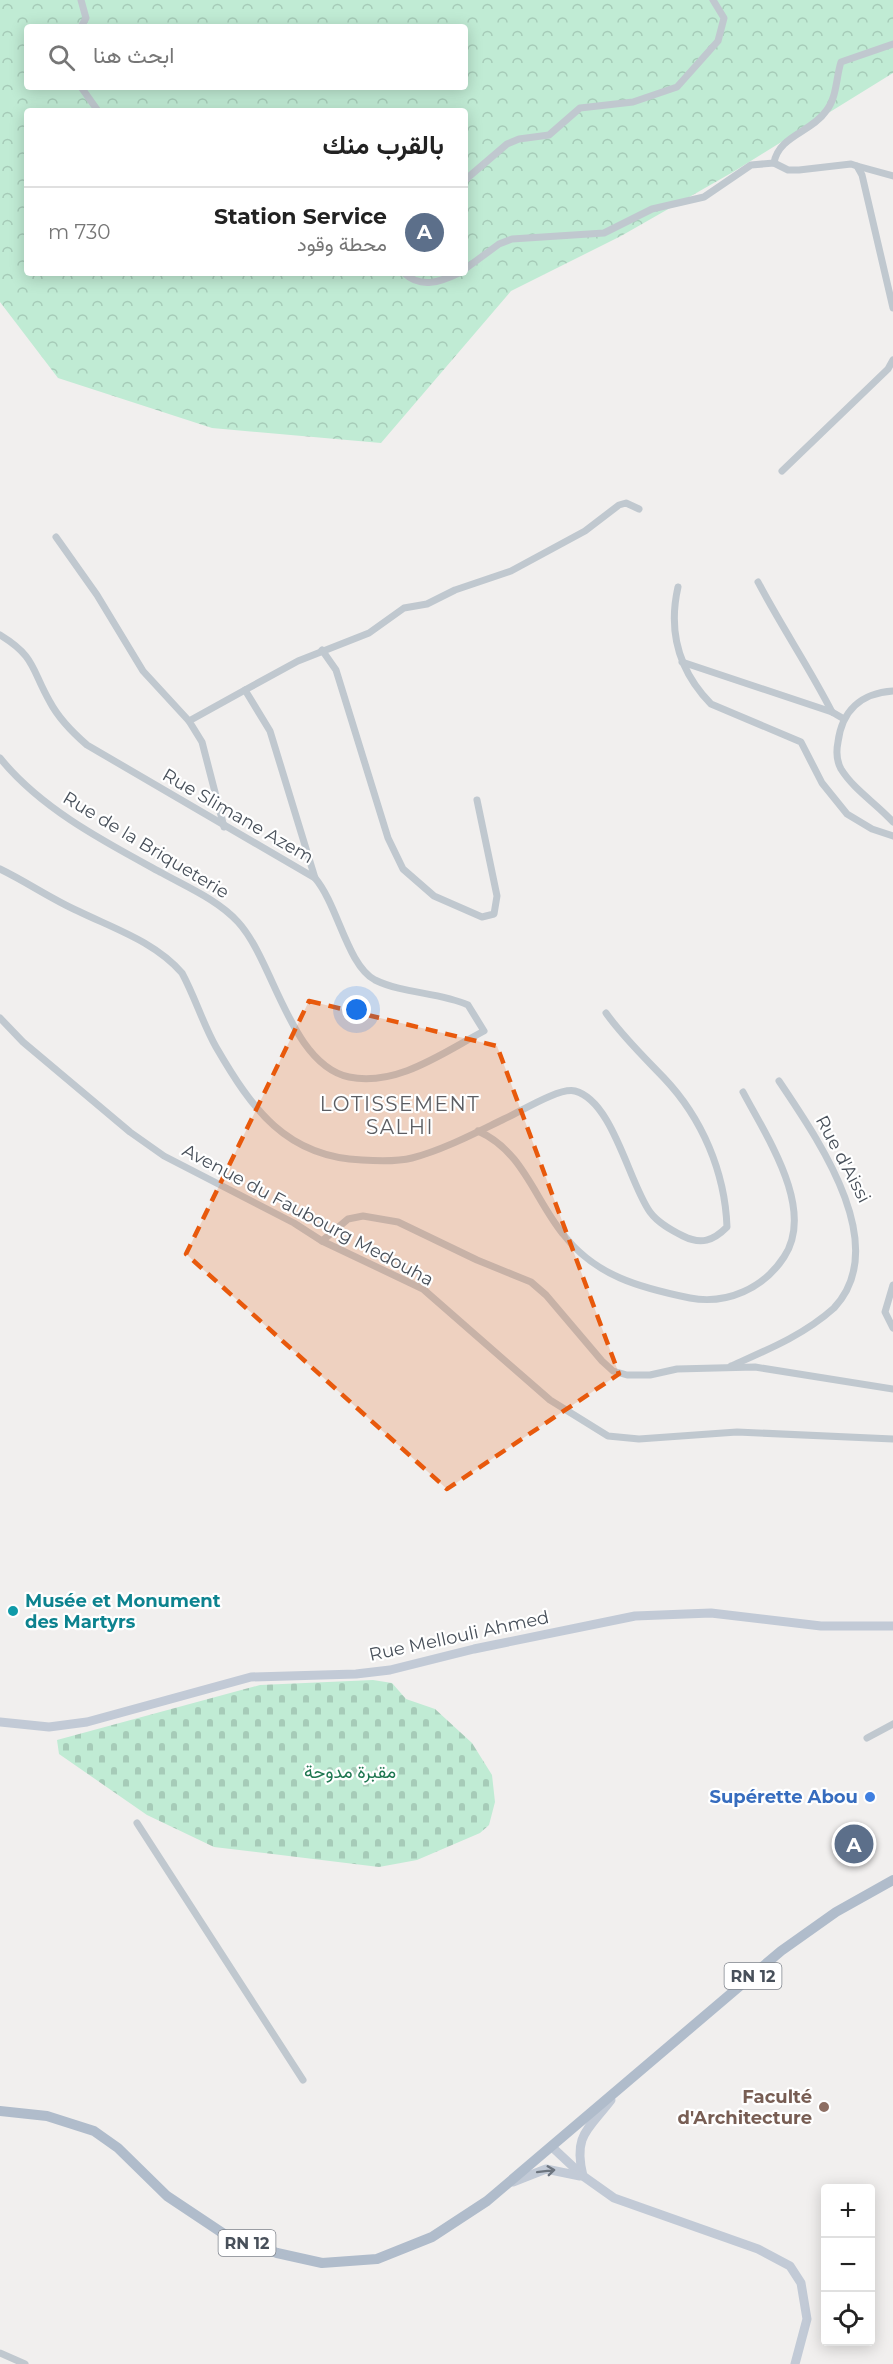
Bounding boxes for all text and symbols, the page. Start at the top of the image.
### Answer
search box [24,24,468,90]
icon: search [45,41,78,74]
text: ابحث هنا [93,42,174,69]
text: بالقرب منك [322,129,444,161]
text: Station Service [214,203,387,230]
text: 730 m [48,220,111,244]
text: A [417,220,432,244]
text: محطة وقود [297,232,387,256]
street label: Rue Slimane Azem [159,764,317,868]
street label: Rue de la Briqueterie [59,787,233,903]
your location [342,995,371,1024]
district label: LOTISSEMENT SALHI [320,1092,480,1139]
street label: Rue d'Aissi [811,1111,875,1207]
street label: Avenue du Faubourg Medouha [179,1139,437,1291]
place label: Musée et Monument des Martyrs [25,1590,221,1633]
marker: Musée et Monument des Martyrs [6,1604,20,1618]
street label: Rue Mellouli Ahmed [367,1606,551,1666]
park label: مقبرة مدوحة [304,1761,396,1783]
place label: Supérette Abou [709,1786,858,1808]
marker: Supérette Abou [863,1790,877,1804]
pin: A [834,1822,874,1866]
road number: RN 12 [724,1963,782,1989]
place label: Faculté d'Architecture [678,2086,812,2129]
marker: Faculté d'Architecture [817,2100,831,2114]
one-way arrow [536,2166,556,2177]
map controls [821,2184,875,2346]
button: + [821,2184,875,2238]
road number: RN 12 [218,2230,276,2256]
button: − [821,2238,875,2292]
button: locate [821,2292,875,2346]

